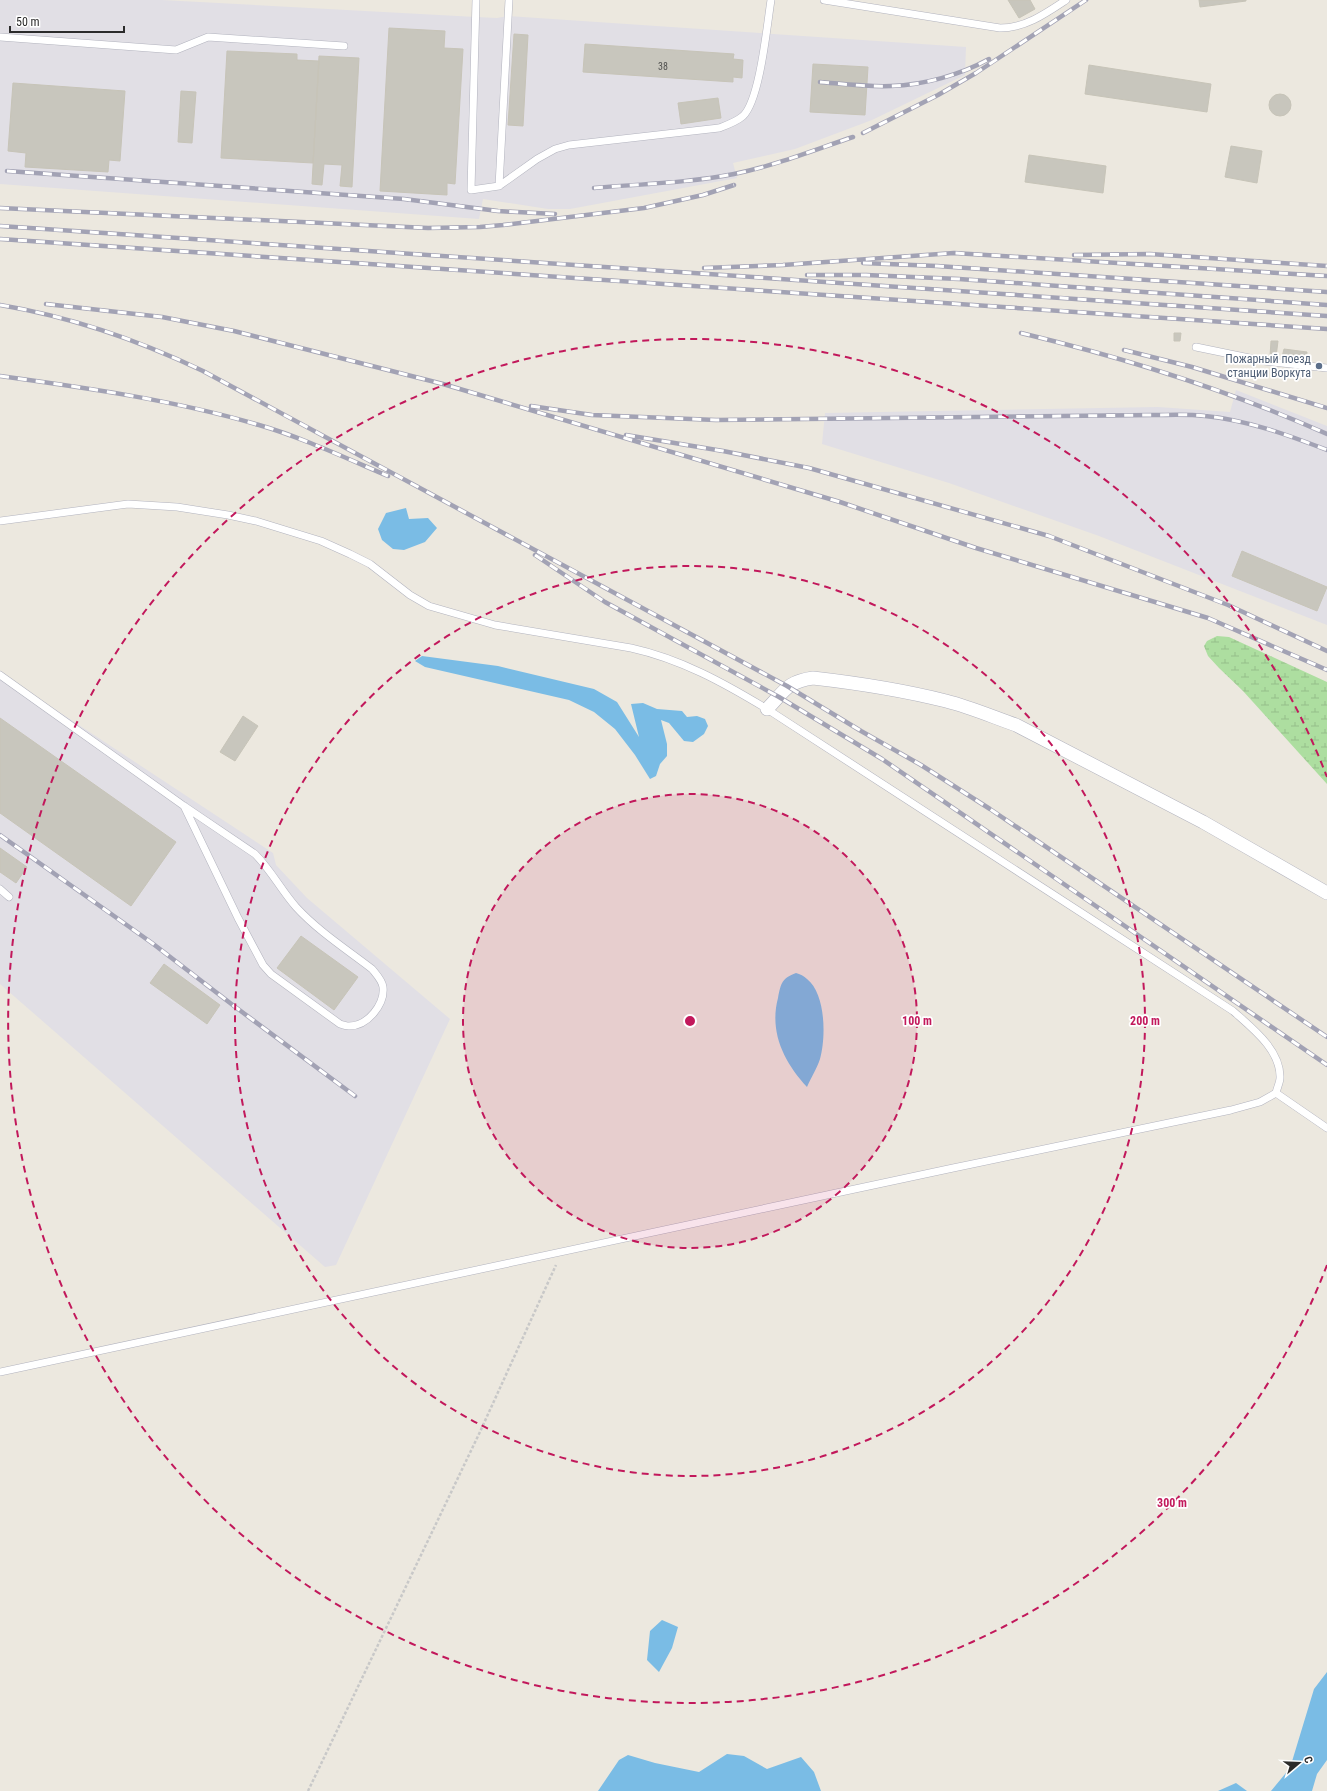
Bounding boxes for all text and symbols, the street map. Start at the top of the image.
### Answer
scale bar [10,8,124,34]
text: 50 m [16,15,40,29]
house number: 38 [658,61,668,72]
place label: Пожарный поезд станции Воркута [1225,352,1312,380]
marker: Пожарный поезд станции Воркута [1314,361,1324,371]
centre of rings [683,1014,697,1028]
text: 100 m [902,1014,932,1028]
text: 200 m [1130,1014,1160,1028]
text: 300 m [1157,1496,1187,1510]
north arrow [1279,1743,1319,1783]
text: С [1301,1755,1315,1765]

